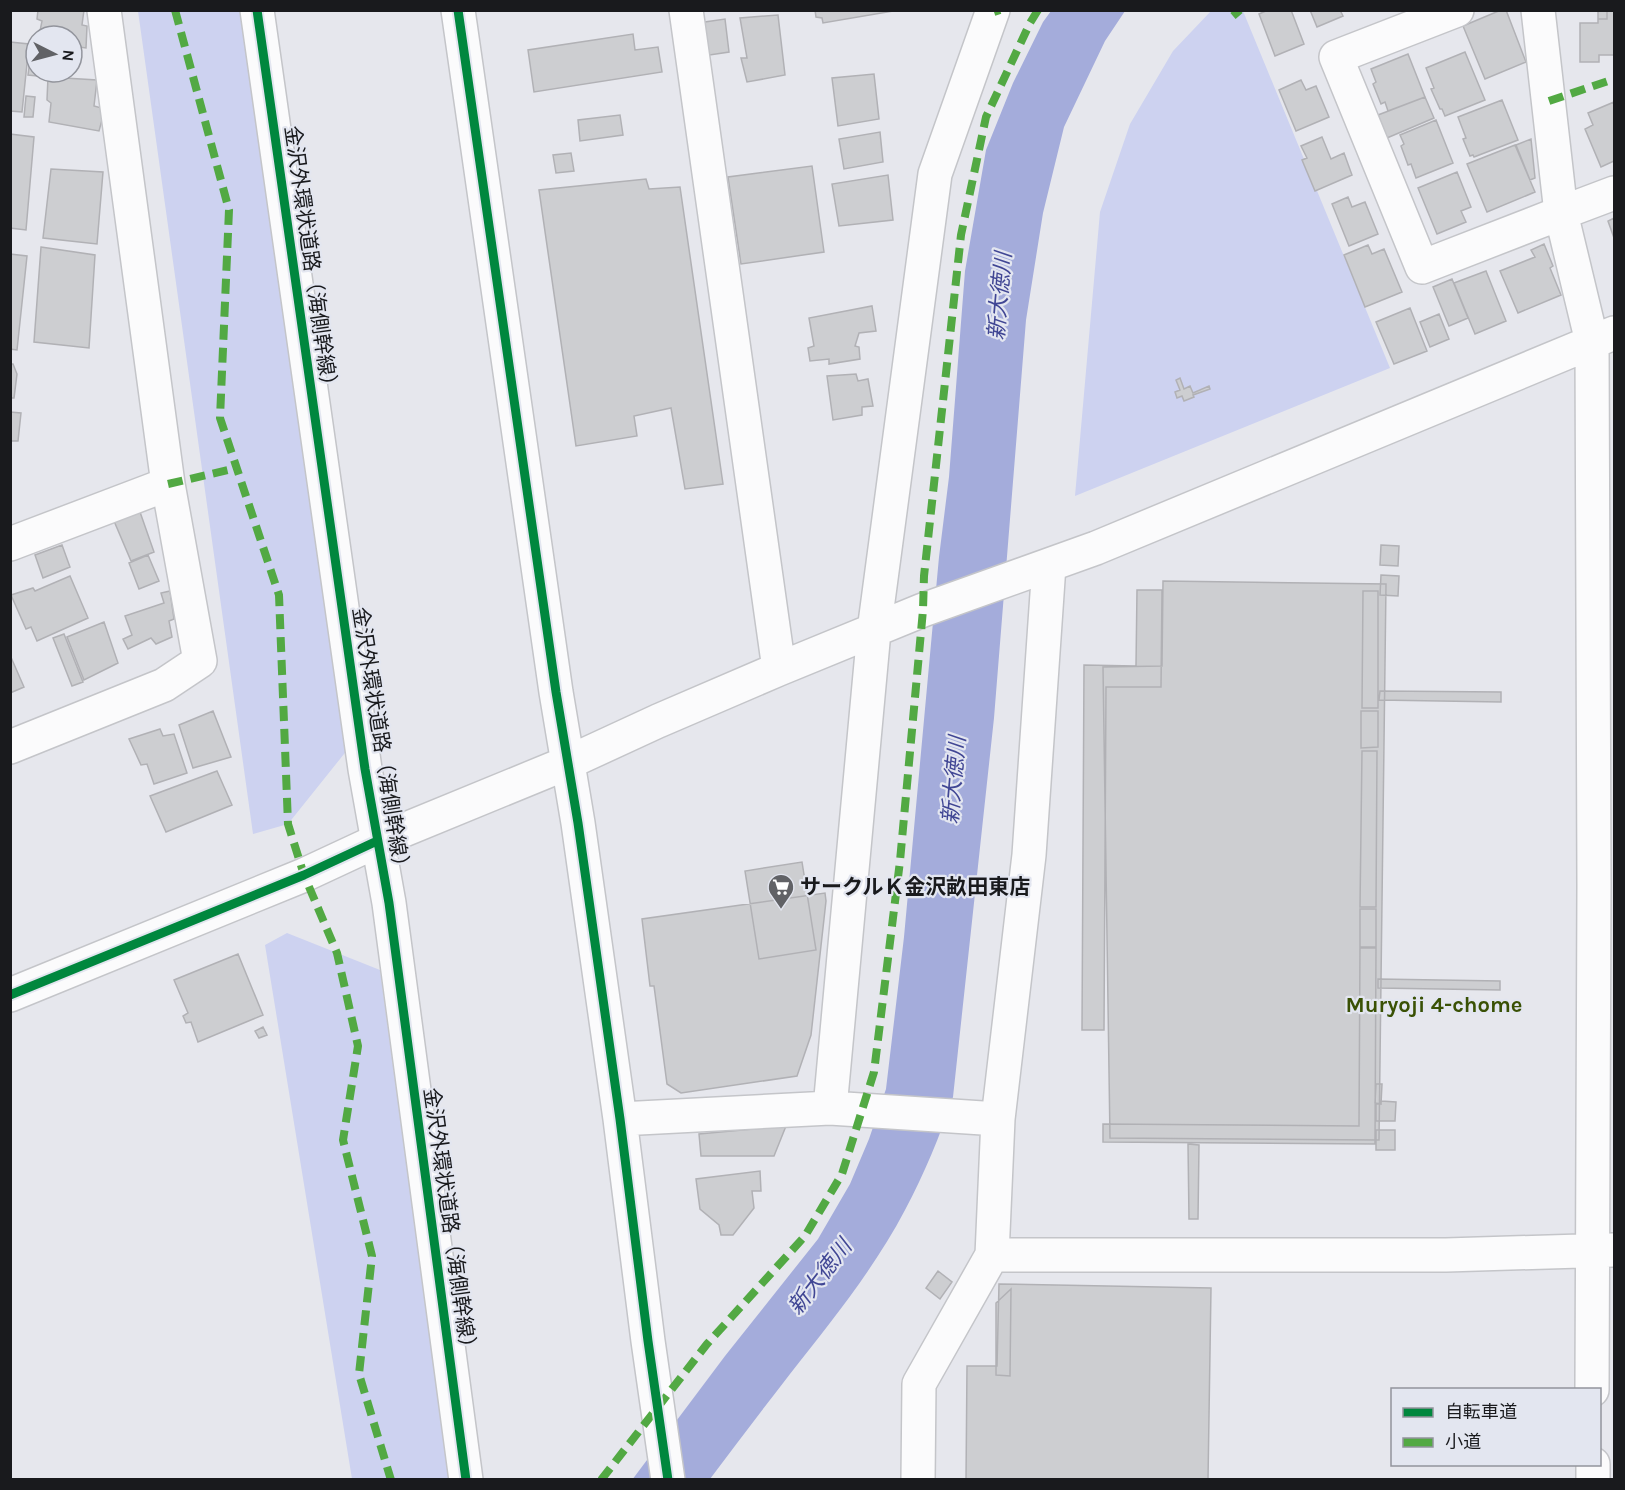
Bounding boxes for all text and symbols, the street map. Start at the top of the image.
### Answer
north arrow [24,24,84,84]
text: N [58,49,78,62]
street label: 金沢外環状道路（海側幹線） [280,124,342,398]
water label: 新大徳川 [983,249,1017,341]
street label: 金沢外環状道路（海側幹線） [348,605,414,879]
water label: 新大徳川 [937,733,971,825]
supermarket icon: サークルＫ金沢畝田東店 [766,872,796,910]
place label: サークルＫ金沢畝田東店 [800,875,1030,899]
district label: Muryoji 4-chome [1346,992,1523,1018]
street label: 金沢外環状道路（海側幹線） [419,1086,481,1360]
water label: 新大徳川 [783,1233,859,1320]
legend [1391,1388,1601,1466]
text: 自転車道 [1445,1401,1517,1423]
text: 小道 [1445,1431,1481,1453]

